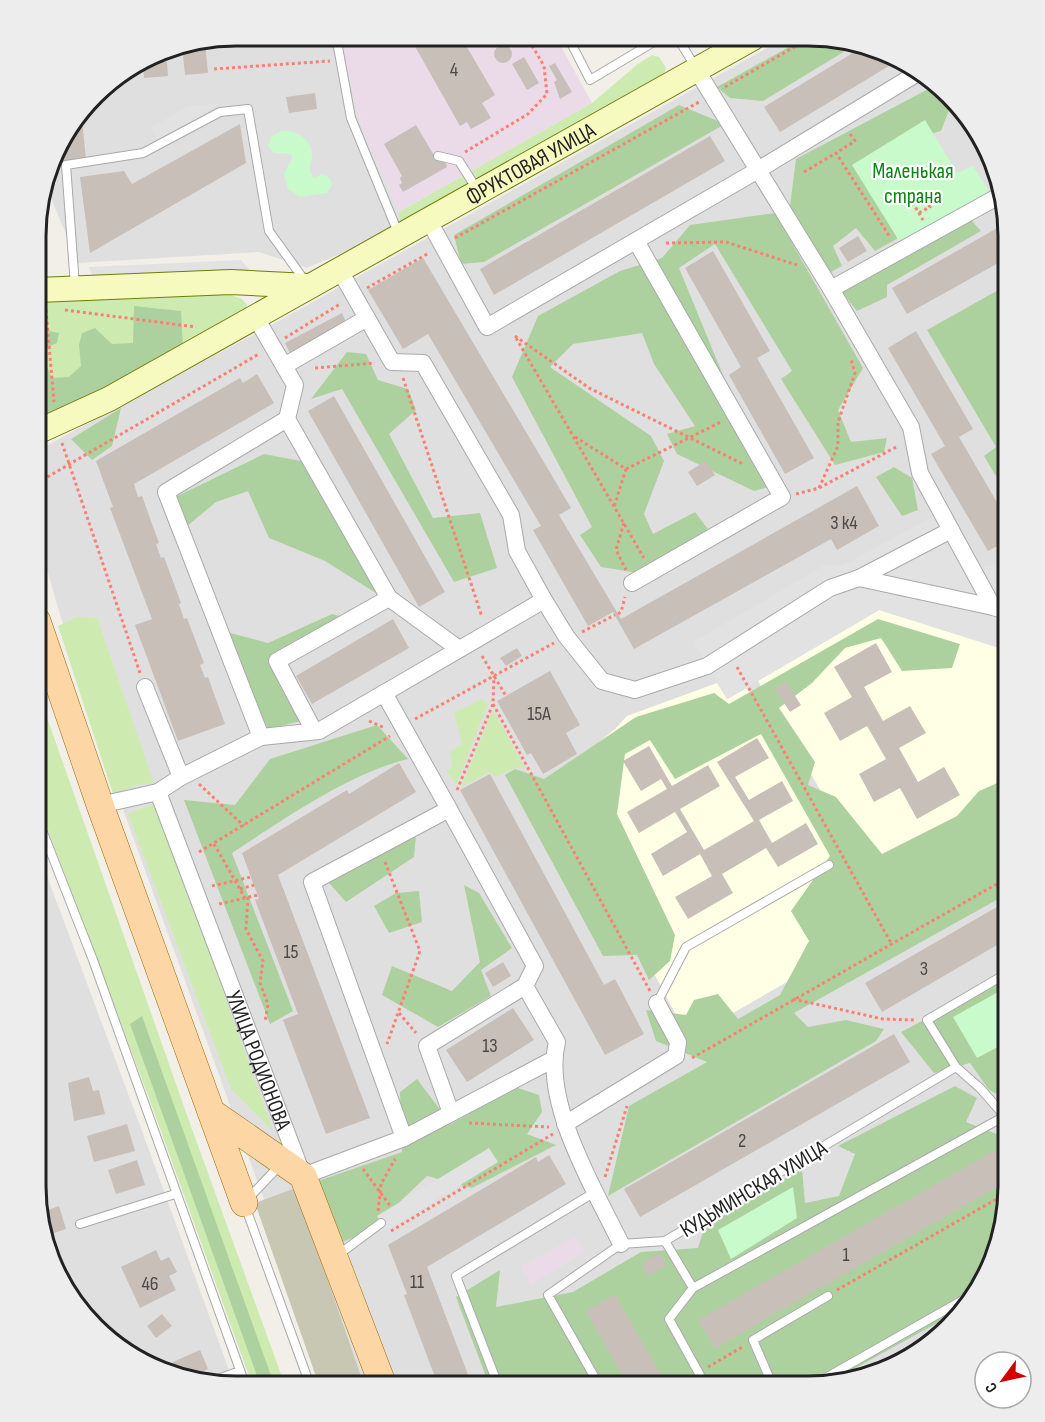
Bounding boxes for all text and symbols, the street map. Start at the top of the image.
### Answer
house number: 4 [450,58,458,82]
street label: ФРУКТОВАЯ УЛИЦА [461,117,601,211]
park label: Маленькая страна [872,158,954,210]
house number: 3 к4 [830,511,858,535]
house number: 15А [527,702,551,726]
house number: 15 [283,940,299,964]
house number: 3 [920,957,928,981]
street label: УЛИЦА РОДИОНОВА [219,987,297,1135]
house number: 13 [482,1034,498,1058]
house number: 2 [738,1129,746,1153]
street label: КУДЬМИНСКАЯ УЛИЦА [675,1134,833,1244]
house number: 1 [843,1243,850,1267]
house number: 11 [410,1270,424,1294]
house number: 46 [141,1272,159,1296]
north arrow [973,1350,1033,1410]
text: С [981,1379,1002,1396]

